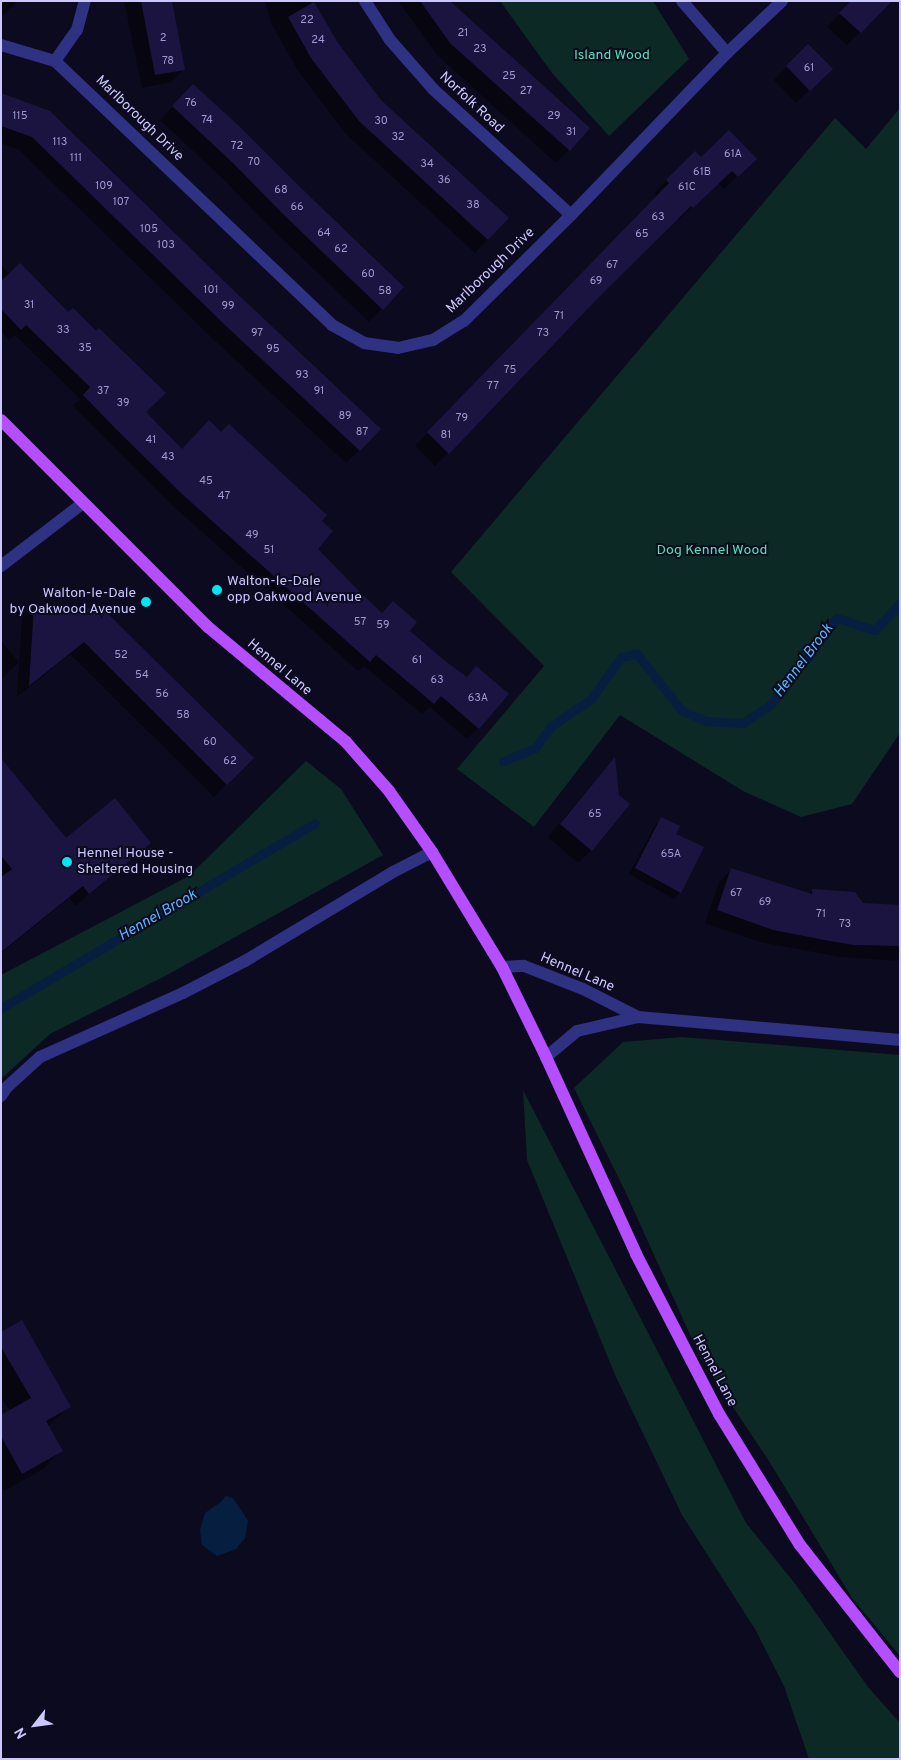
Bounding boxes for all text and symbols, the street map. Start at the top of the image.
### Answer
house number: 22 [300,13,314,27]
house number: 21 [458,26,468,40]
house number: 2 [160,31,166,45]
house number: 24 [311,33,325,47]
house number: 23 [473,42,487,56]
park label: Island Wood [574,48,650,64]
house number: 78 [162,54,174,68]
house number: 61 [804,61,814,75]
street label: Norfolk Road [435,69,507,137]
house number: 25 [502,69,516,83]
street label: Marlborough Drive [91,73,187,165]
house number: 27 [520,84,532,98]
house number: 76 [185,96,197,110]
house number: 115 [12,109,28,123]
house number: 29 [547,109,561,123]
house number: 74 [201,113,213,127]
house number: 30 [374,114,388,128]
house number: 31 [566,125,576,139]
house number: 32 [391,130,405,144]
house number: 113 [53,135,67,149]
house number: 72 [231,139,243,153]
house number: 61A [724,147,742,161]
house number: 111 [70,151,82,165]
house number: 70 [248,155,260,169]
house number: 34 [420,157,434,171]
house number: 61B [693,165,711,179]
house number: 36 [437,173,451,187]
house number: 109 [95,179,113,193]
house number: 61C [678,180,696,194]
house number: 68 [274,183,288,197]
house number: 107 [113,195,129,209]
house number: 38 [466,198,480,212]
house number: 66 [290,200,304,214]
house number: 63 [651,210,665,224]
house number: 105 [140,222,158,236]
street label: Marlborough Drive [443,225,539,317]
house number: 64 [317,226,331,240]
house number: 65 [635,227,649,241]
house number: 103 [157,238,175,252]
house number: 62 [334,242,348,256]
house number: 67 [606,258,618,272]
house number: 60 [361,267,375,281]
house number: 69 [590,274,602,288]
house number: 101 [203,283,219,297]
house number: 58 [378,284,392,298]
house number: 31 [24,298,34,312]
house number: 99 [221,299,235,313]
house number: 71 [554,309,564,323]
house number: 33 [56,323,70,337]
house number: 97 [251,326,263,340]
house number: 73 [537,326,549,340]
house number: 35 [78,341,92,355]
house number: 95 [266,342,280,356]
house number: 75 [504,363,516,377]
house number: 93 [295,368,309,382]
house number: 77 [487,379,499,393]
house number: 37 [97,384,109,398]
house number: 91 [314,384,324,398]
house number: 39 [117,396,129,410]
house number: 89 [338,409,352,423]
house number: 79 [456,411,468,425]
house number: 87 [356,425,368,439]
house number: 81 [441,428,451,442]
house number: 41 [146,433,156,447]
house number: 43 [161,450,175,464]
house number: 45 [199,474,213,488]
house number: 47 [218,489,230,503]
house number: 49 [245,528,259,542]
house number: 51 [264,543,274,557]
park label: Dog Kennel Wood [656,543,768,559]
place label: Walton-le-Dale opp Oakwood Avenue [227,574,362,606]
marker: Walton-le-Dale opp Oakwood Avenue [211,584,223,596]
place label: Walton-le-Dale by Oakwood Avenue [9,586,136,618]
marker: Walton-le-Dale by Oakwood Avenue [140,596,152,608]
house number: 57 [354,615,366,629]
house number: 59 [376,618,390,632]
water label: Hennel Brook [770,621,838,701]
street label: Hennel Lane [243,636,315,700]
house number: 52 [114,648,128,662]
house number: 61 [412,653,422,667]
house number: 54 [135,668,149,682]
house number: 63 [430,673,444,687]
house number: 56 [155,687,169,701]
house number: 63A [468,691,488,705]
house number: 58 [176,708,190,722]
house number: 60 [203,735,217,749]
house number: 62 [223,754,237,768]
house number: 65 [588,807,602,821]
place label: Hennel House - Sheltered Housing [77,846,193,879]
house number: 65A [661,847,681,861]
marker: Hennel House - Sheltered Housing [61,856,73,868]
water label: Hennel Brook [116,886,200,946]
house number: 67 [730,886,742,900]
house number: 69 [759,895,771,909]
house number: 71 [816,907,826,921]
house number: 73 [839,917,851,931]
street label: Hennel Lane [537,950,617,996]
street label: Hennel Lane [688,1332,740,1410]
north arrow [10,1700,60,1750]
text: N [12,1724,31,1741]

